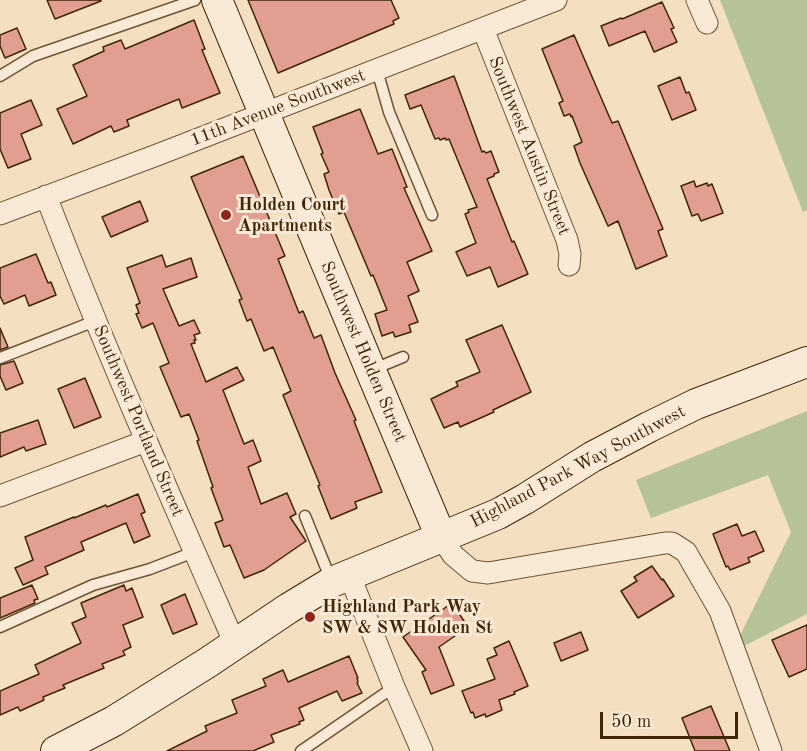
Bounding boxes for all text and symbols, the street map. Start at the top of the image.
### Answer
street label: Southwest Austin Street [483,53,575,239]
street label: 11th Avenue Southwest [188,65,368,151]
place label: Holden Court Apartments [238,194,346,236]
marker: Holden Court Apartments [219,208,233,222]
street label: Southwest Holden Street [315,258,411,446]
street label: Southwest Portland Street [88,322,188,520]
street label: Highland Park Way Southwest [467,401,689,533]
place label: Highland Park Way SW & SW Holden St [322,596,493,638]
marker: Highland Park Way SW & SW Holden St [303,610,317,624]
scale bar [603,700,741,738]
text: 50 m [611,713,651,731]

